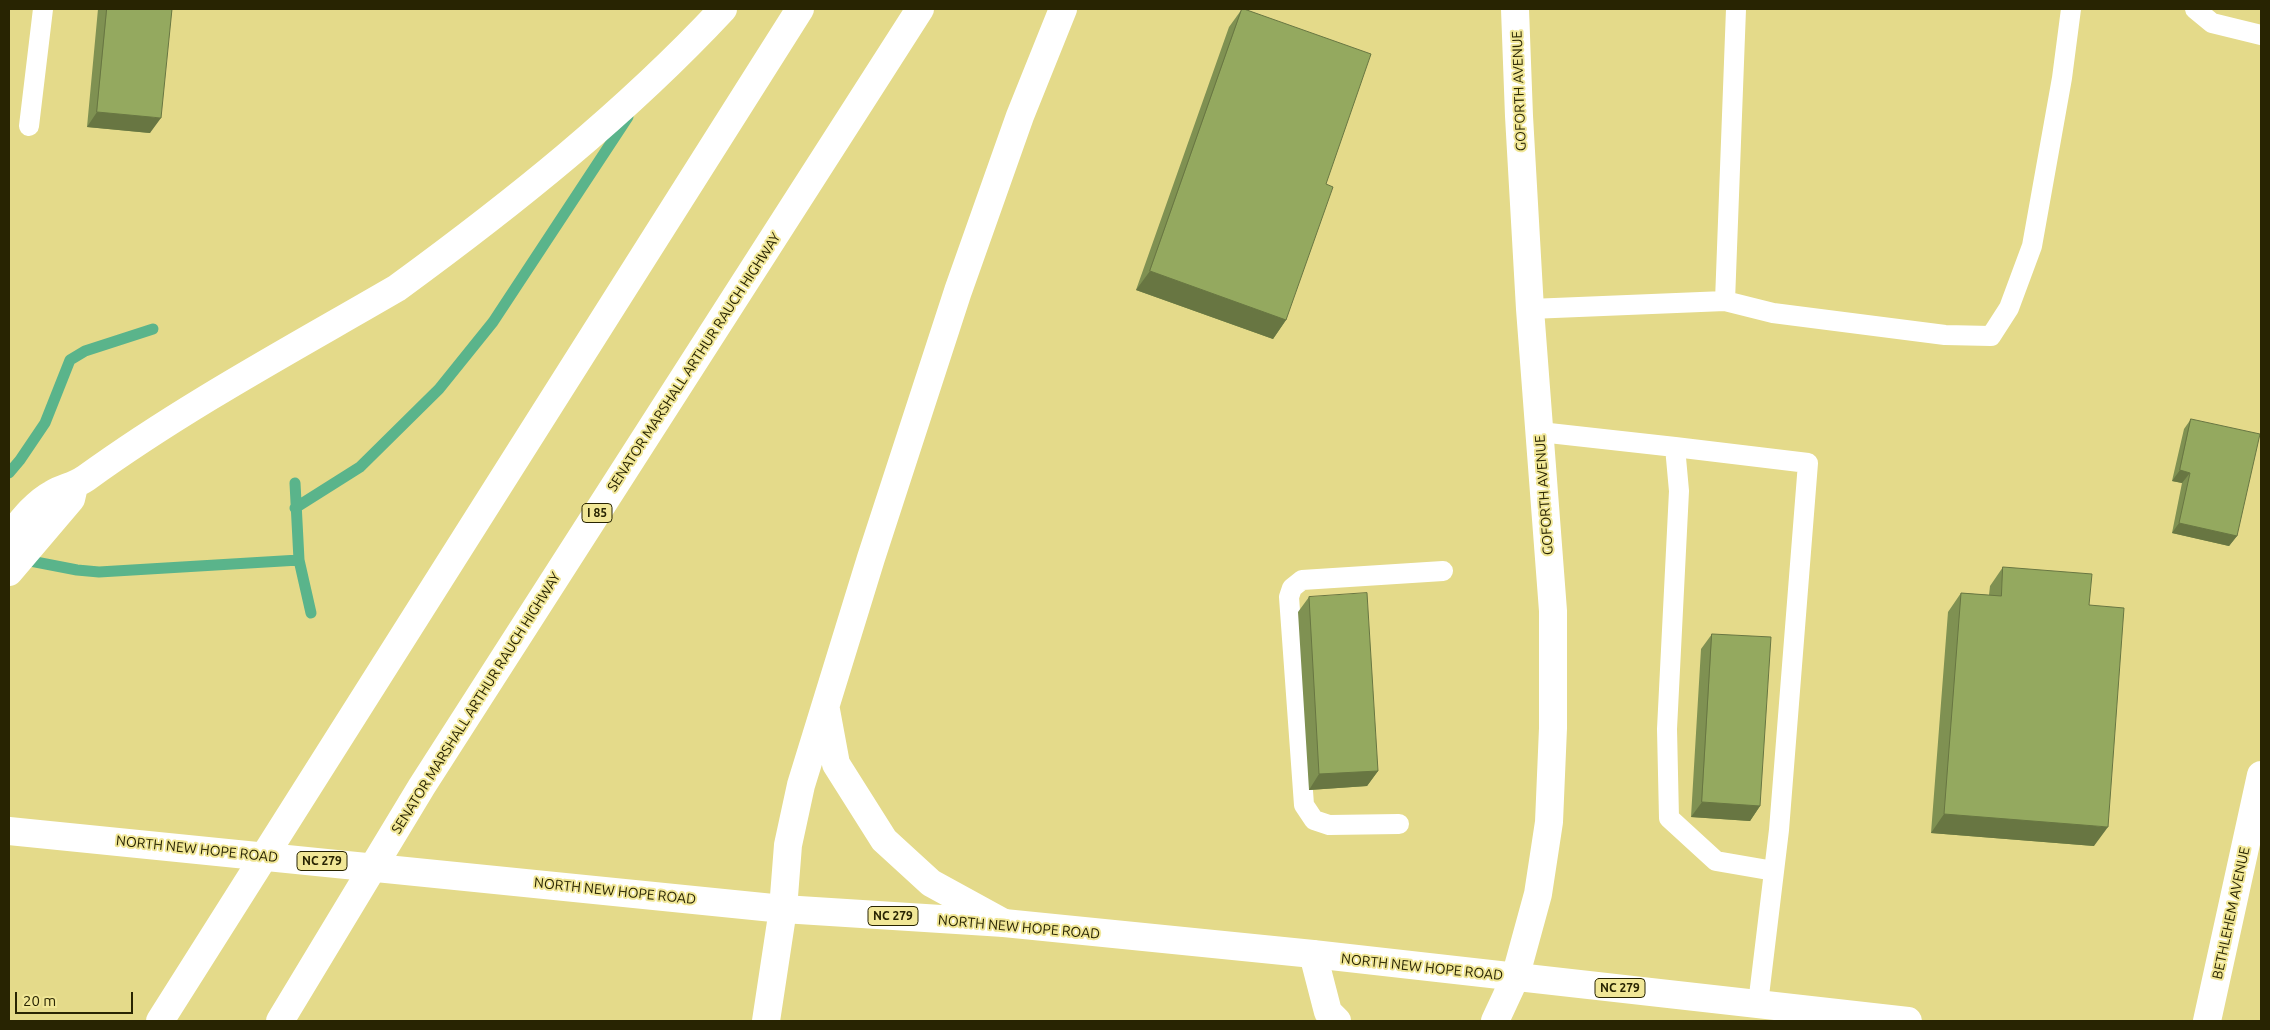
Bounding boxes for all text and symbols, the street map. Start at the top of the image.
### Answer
street label: GOFORTH AVENUE [1509,31,1529,151]
street label: SENATOR MARSHALL ARTHUR RAUCH HIGHWAY [604,229,784,495]
street label: GOFORTH AVENUE [1531,434,1557,556]
road number: I 85 [582,503,612,522]
street label: SENATOR MARSHALL ARTHUR RAUCH HIGHWAY [388,569,564,837]
street label: NORTH NEW HOPE ROAD [115,832,279,866]
street label: BETHLEHEM AVENUE [2209,845,2253,981]
road number: NC 279 [297,851,347,870]
street label: NORTH NEW HOPE ROAD [533,874,697,908]
road number: NC 279 [868,906,918,926]
street label: NORTH NEW HOPE ROAD [937,912,1101,942]
street label: NORTH NEW HOPE ROAD [1340,950,1504,984]
road number: NC 279 [1595,978,1645,998]
scale bar [18,982,135,1014]
text: 20 m [23,992,56,1009]

